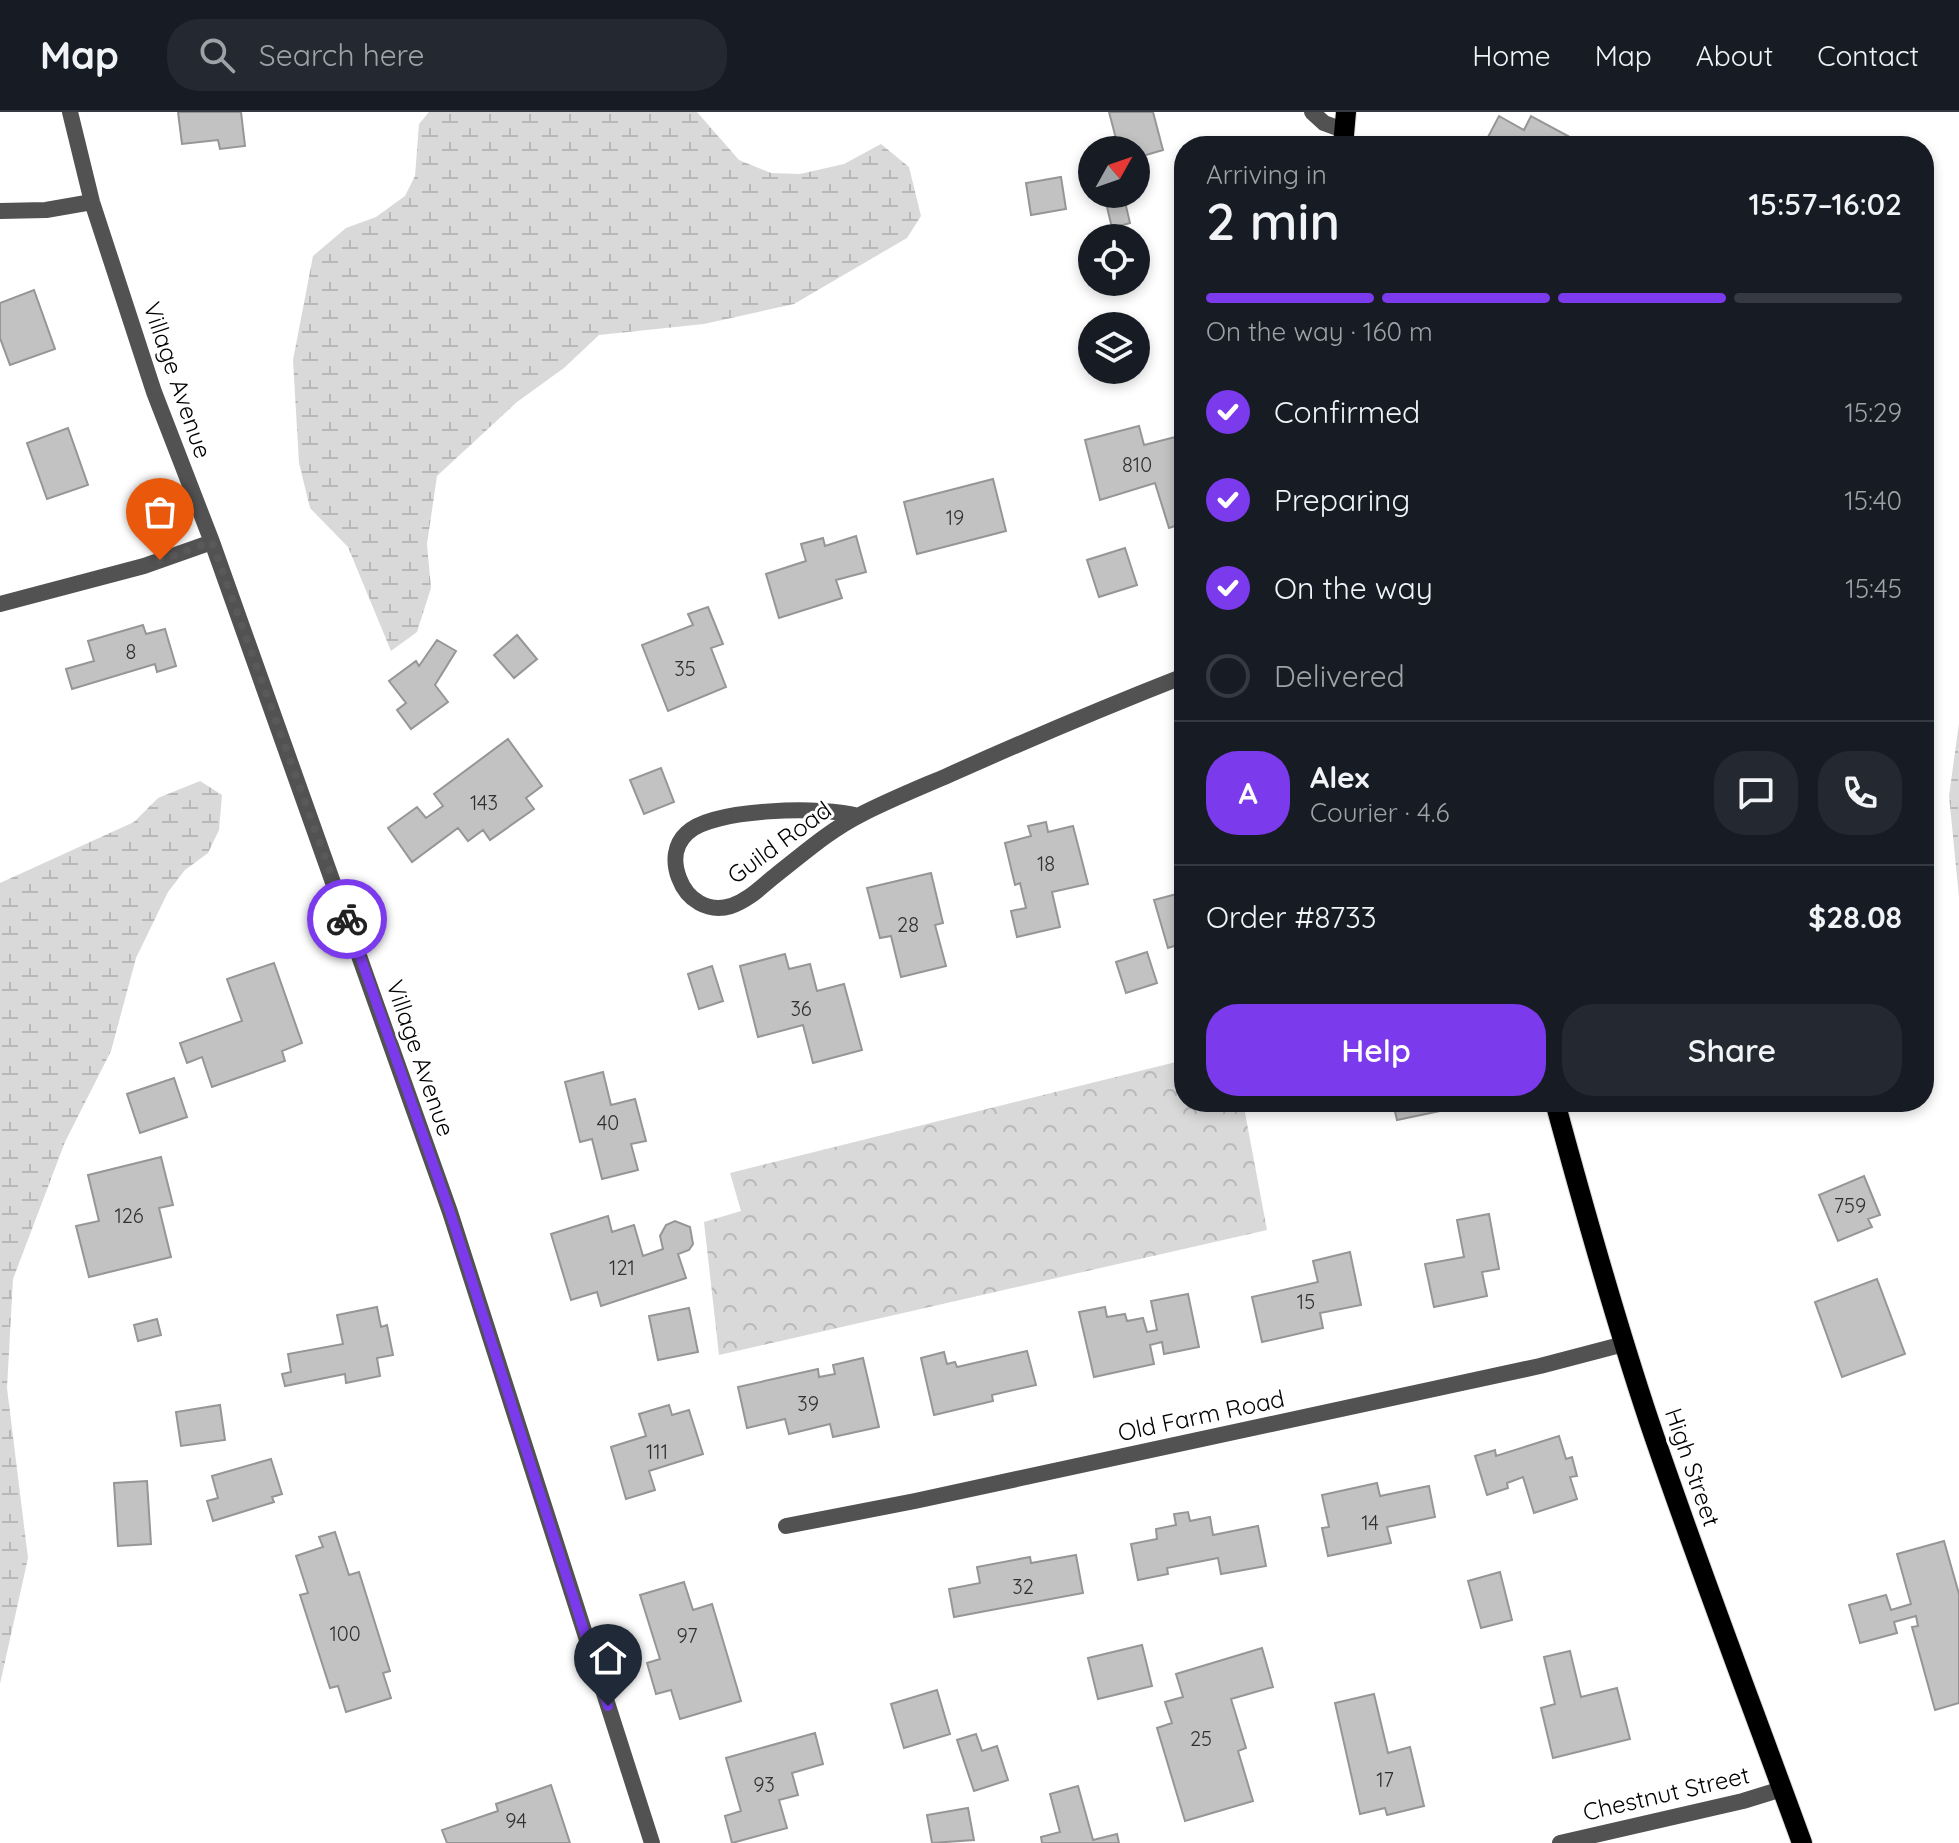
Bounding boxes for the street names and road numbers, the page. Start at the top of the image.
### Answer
street label: Village Avenue [137,298,219,462]
street label: Guild Road [721,794,837,890]
street label: Village Avenue [380,976,462,1140]
street label: Old Farm Road [1115,1383,1287,1447]
street label: High Street [1659,1404,1727,1530]
street label: Chestnut Street [1580,1759,1752,1827]

